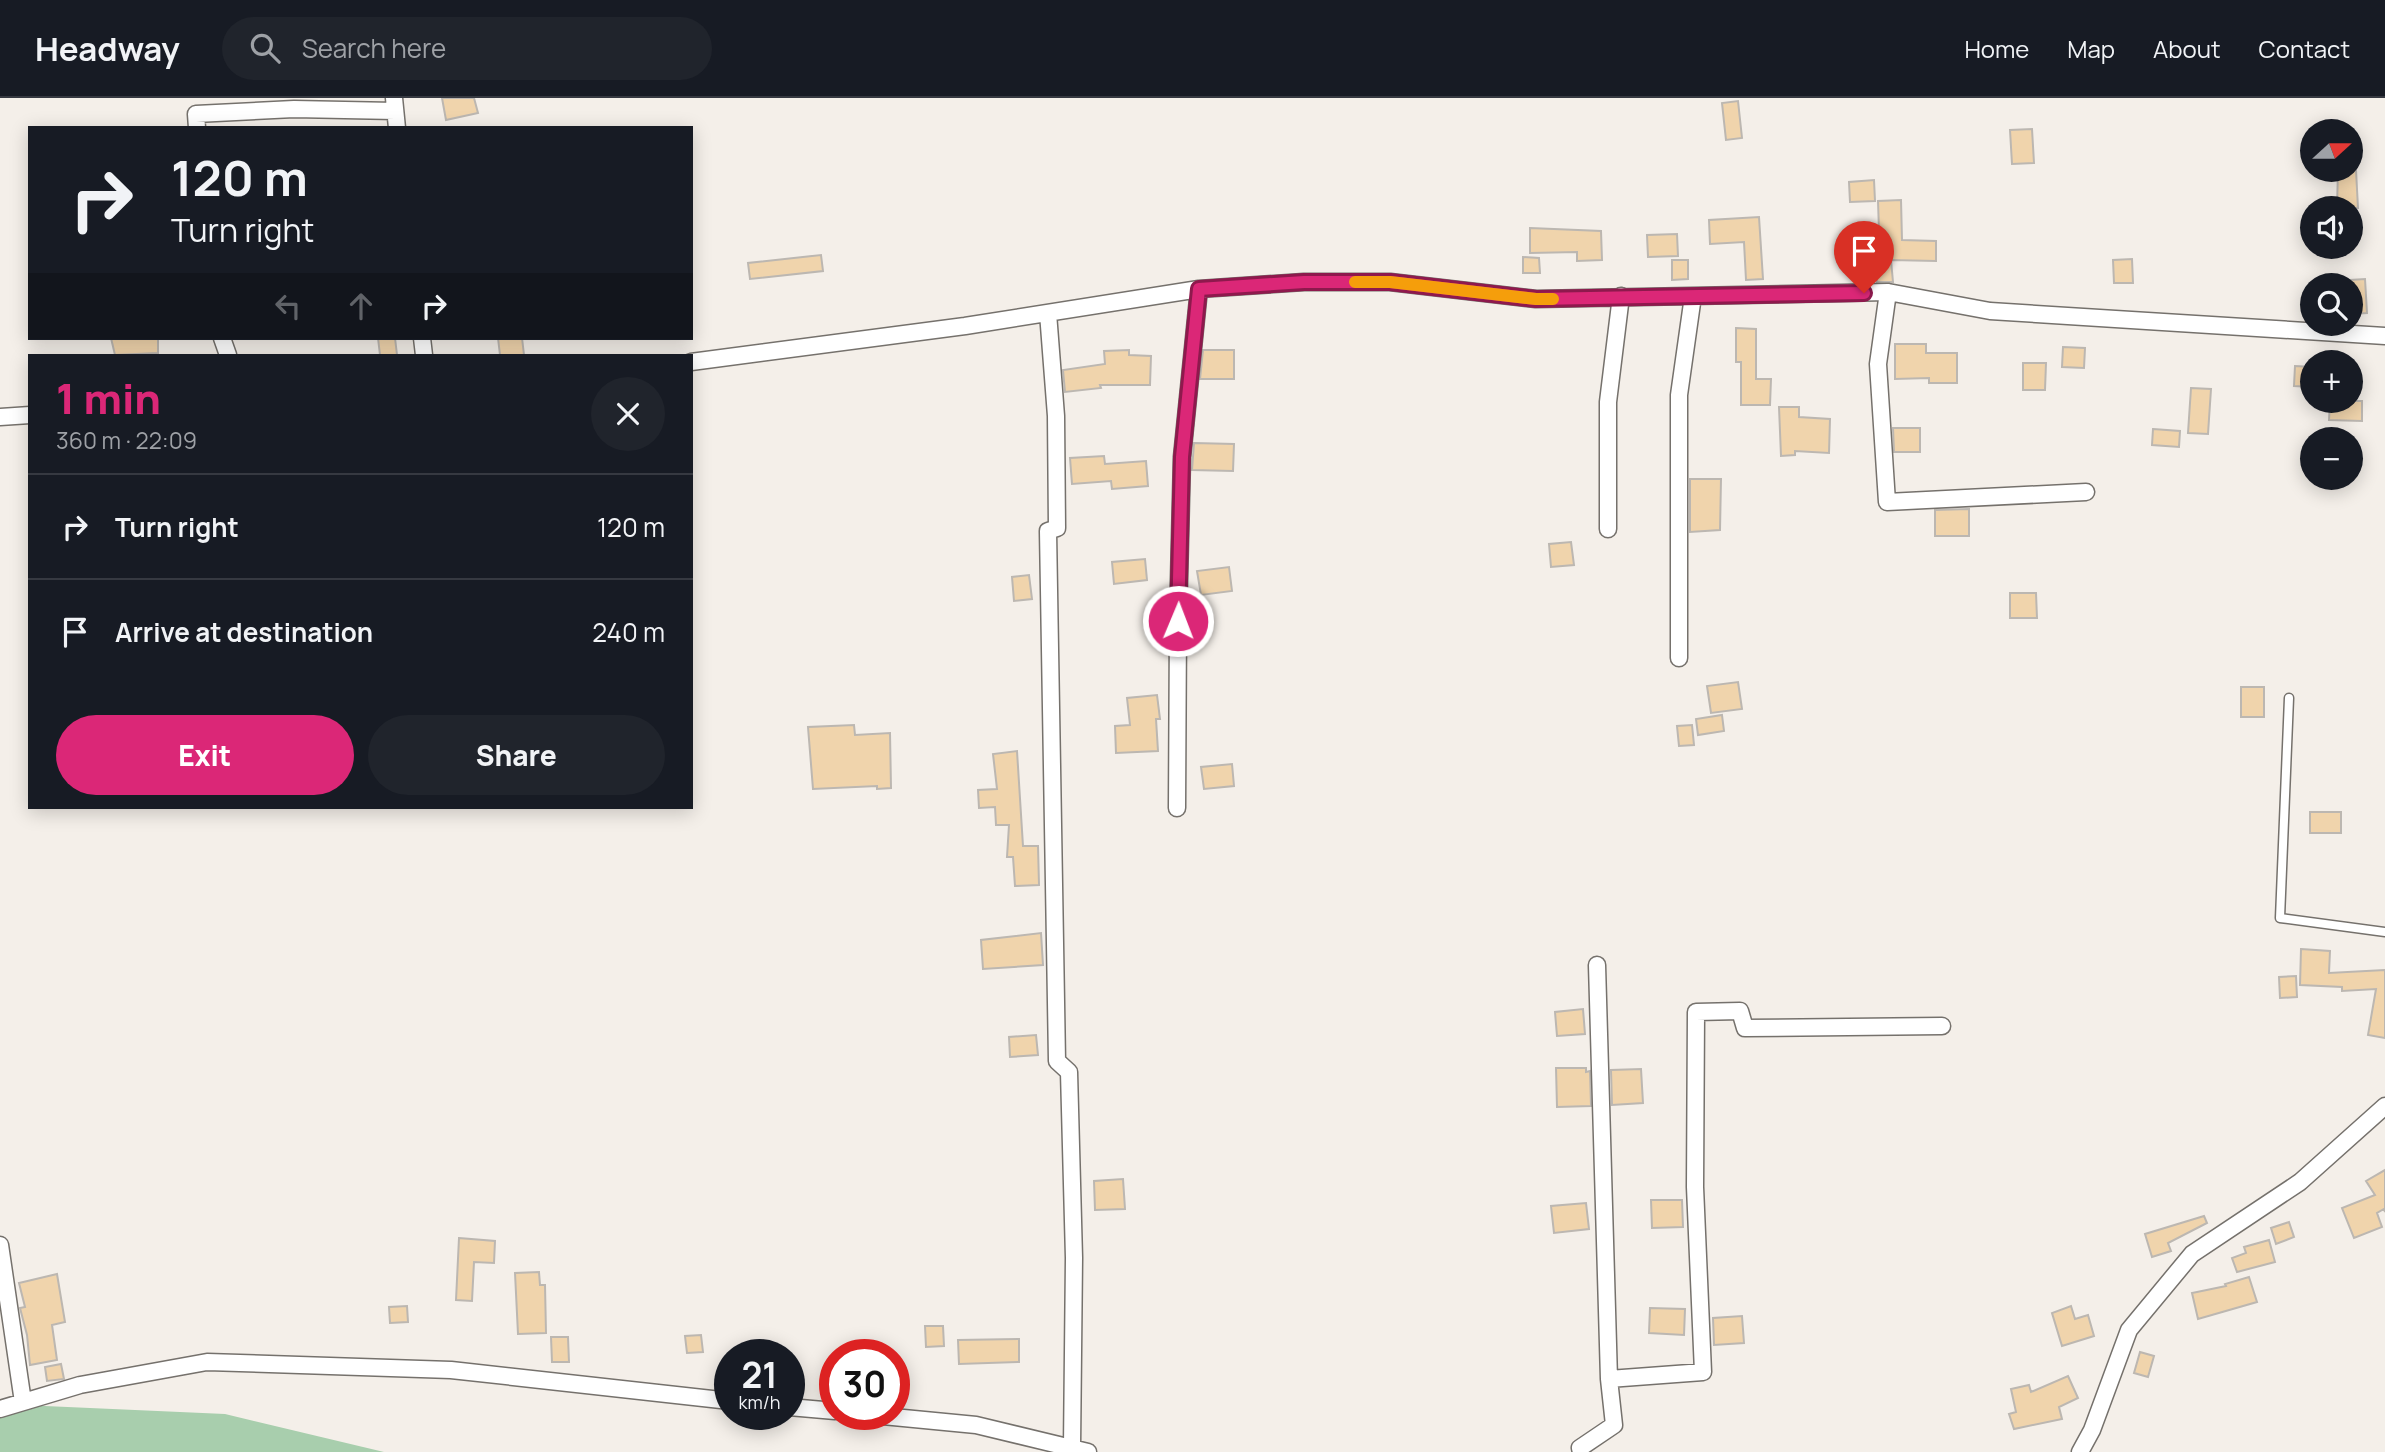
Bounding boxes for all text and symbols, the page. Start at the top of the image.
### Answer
search box [222,17,712,80]
text: Headway [35,26,180,71]
icon: search [246,29,284,67]
text: Search here [302,30,446,66]
text: Home [1964,32,2029,65]
text: Map [2067,32,2115,65]
text: About [2153,32,2221,65]
text: Contact [2259,32,2350,65]
north arrow [2300,119,2362,182]
map controls [2300,119,2363,490]
text: 120 m [171,144,308,211]
icon: right [56,154,147,245]
button: sound [2300,196,2363,259]
text: Turn right [171,208,314,252]
pin [1834,221,1894,293]
icon: arrive [1845,232,1883,270]
button: search [2300,273,2363,336]
icon: left [269,287,307,325]
icon: ahead [342,287,380,325]
icon: right [415,287,453,325]
button: + [2300,350,2363,413]
text: 1 min [56,369,161,427]
button: close [591,377,665,451]
text: 360 m · 22:09 [56,424,197,456]
button: − [2300,427,2363,490]
icon: right [56,508,94,546]
text: Turn right [115,509,239,545]
text: 120 m [597,509,665,545]
position arrow [1141,584,1215,658]
icon: arrive [56,613,94,651]
text: Arrive at destination [115,614,373,650]
text: 240 m [592,614,665,650]
button: Exit [56,715,354,795]
button: Share [368,715,665,795]
speed limit sign: 30 [819,1339,910,1430]
text: 21 [741,1351,778,1399]
text: km/h [739,1390,780,1414]

